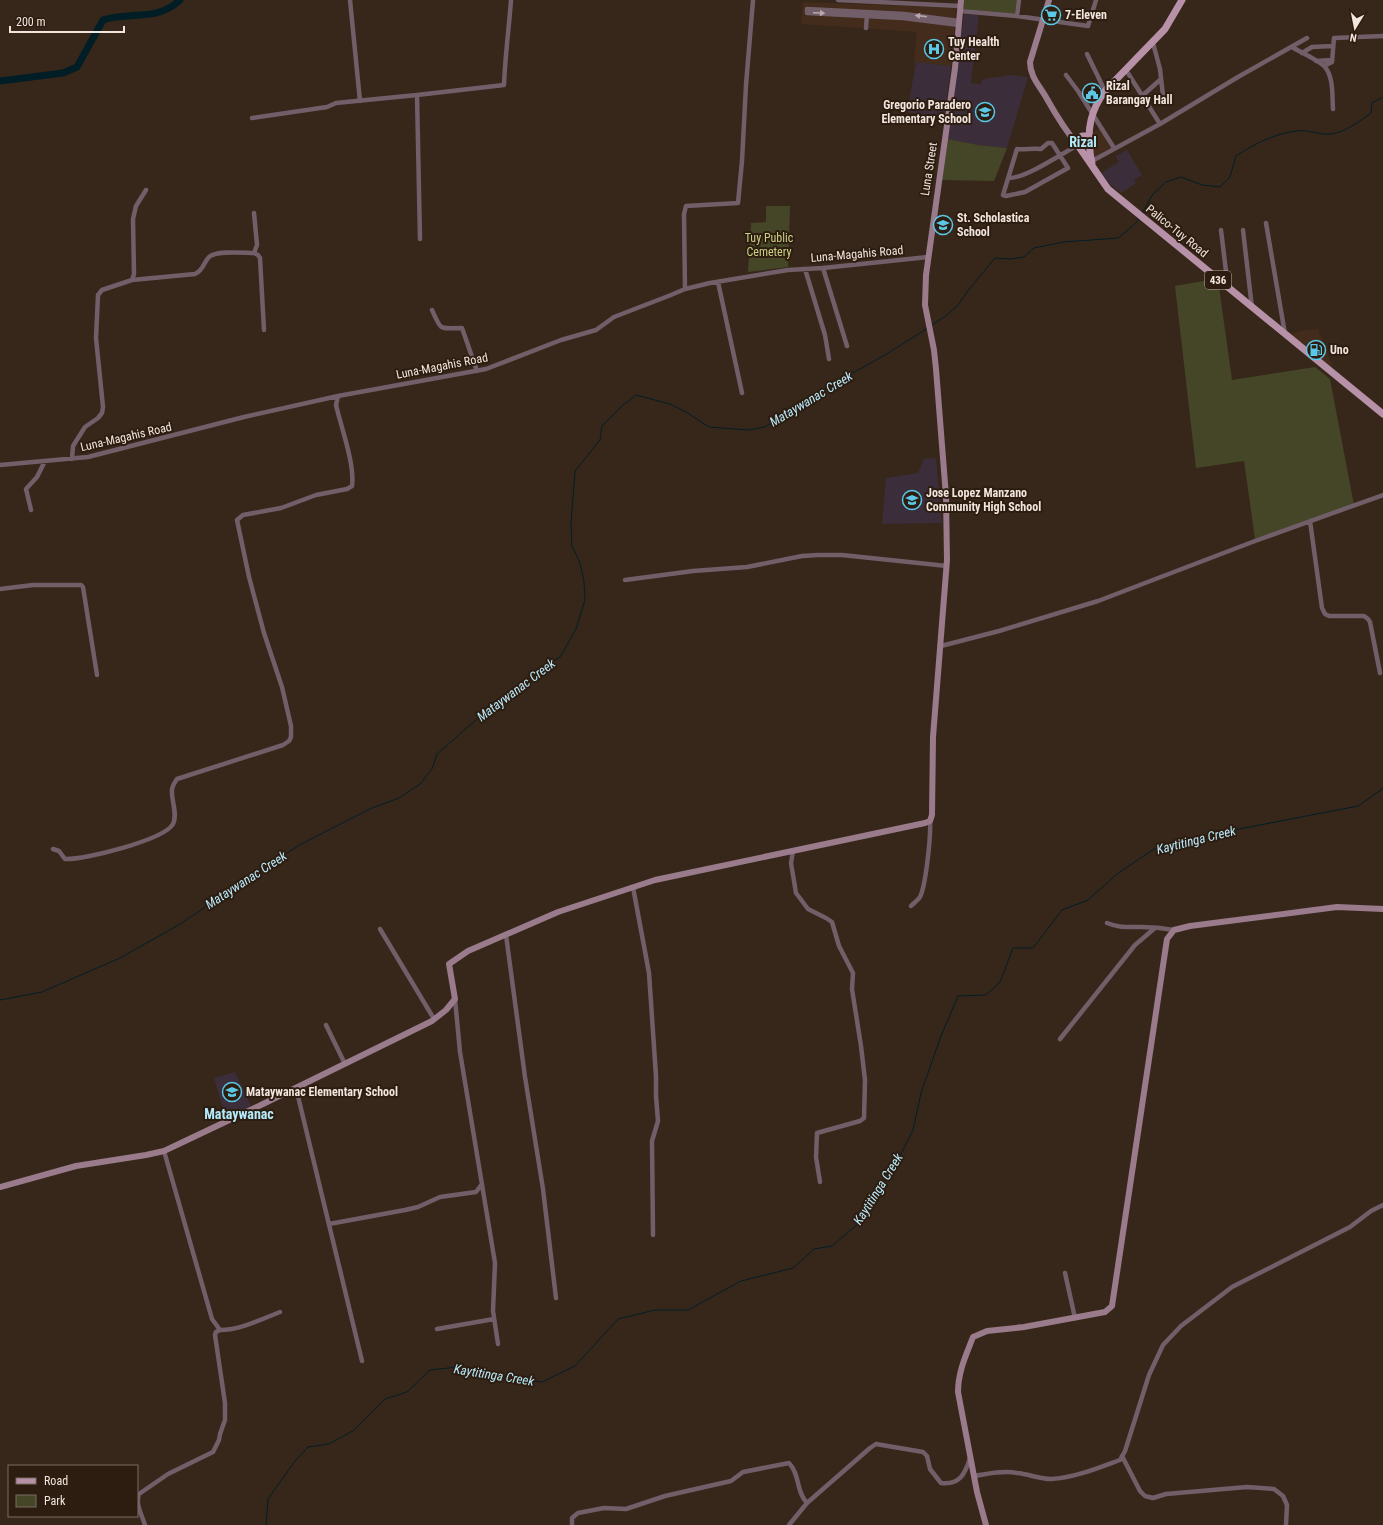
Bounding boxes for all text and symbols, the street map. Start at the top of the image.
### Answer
supermarket icon: 7-Eleven [1040,4,1062,26]
scale bar [10,8,124,34]
place label: 7-Eleven [1065,8,1107,22]
north arrow [1335,8,1375,48]
one-way arrow [813,10,825,17]
one-way arrow [915,13,927,19]
text: 200 m [16,15,46,29]
text: N [1349,30,1358,44]
place label: Tuy Health Center [948,35,1000,63]
hospital icon: Tuy Health Center [923,38,945,60]
place label: Rizal Barangay Hall [1106,79,1173,107]
public building icon: Rizal Barangay Hall [1081,82,1103,104]
place label: Gregorio Paradero Elementary School [881,98,971,126]
school or university icon: Gregorio Paradero Elementary School [974,101,996,123]
district label: Rizal [1069,134,1097,150]
street label: Luna Street [918,141,940,197]
street label: Palico-Tuy Road [1143,202,1211,260]
place label: St. Scholastica School [957,211,1030,239]
school or university icon: St. Scholastica School [932,214,954,236]
park label: Tuy Public Cemetery [745,231,794,259]
street label: Luna-Magahis Road [810,243,904,265]
road number: 436 [1205,271,1231,289]
fuel station icon: Uno [1305,339,1327,361]
place label: Uno [1330,343,1349,357]
street label: Luna-Magahis Road [395,350,489,382]
water label: Mataywanac Creek [767,368,855,430]
street label: Luna-Magahis Road [79,420,173,454]
place label: Jose Lopez Manzano Community High School [926,486,1041,514]
school or university icon: Jose Lopez Manzano Community High School [901,489,923,511]
water label: Mataywanac Creek [474,656,558,724]
water label: Kaytitinga Creek [1155,823,1237,857]
water label: Mataywanac Creek [202,848,290,912]
school or university icon: Mataywanac Elementary School [221,1081,243,1103]
place label: Mataywanac Elementary School [246,1085,398,1099]
district label: Mataywanac [204,1106,274,1122]
water label: Kaytitinga Creek [850,1150,906,1227]
water label: Kaytitinga Creek [453,1361,535,1389]
legend [8,1465,138,1517]
text: Road [44,1474,68,1488]
text: Park [44,1494,66,1508]

